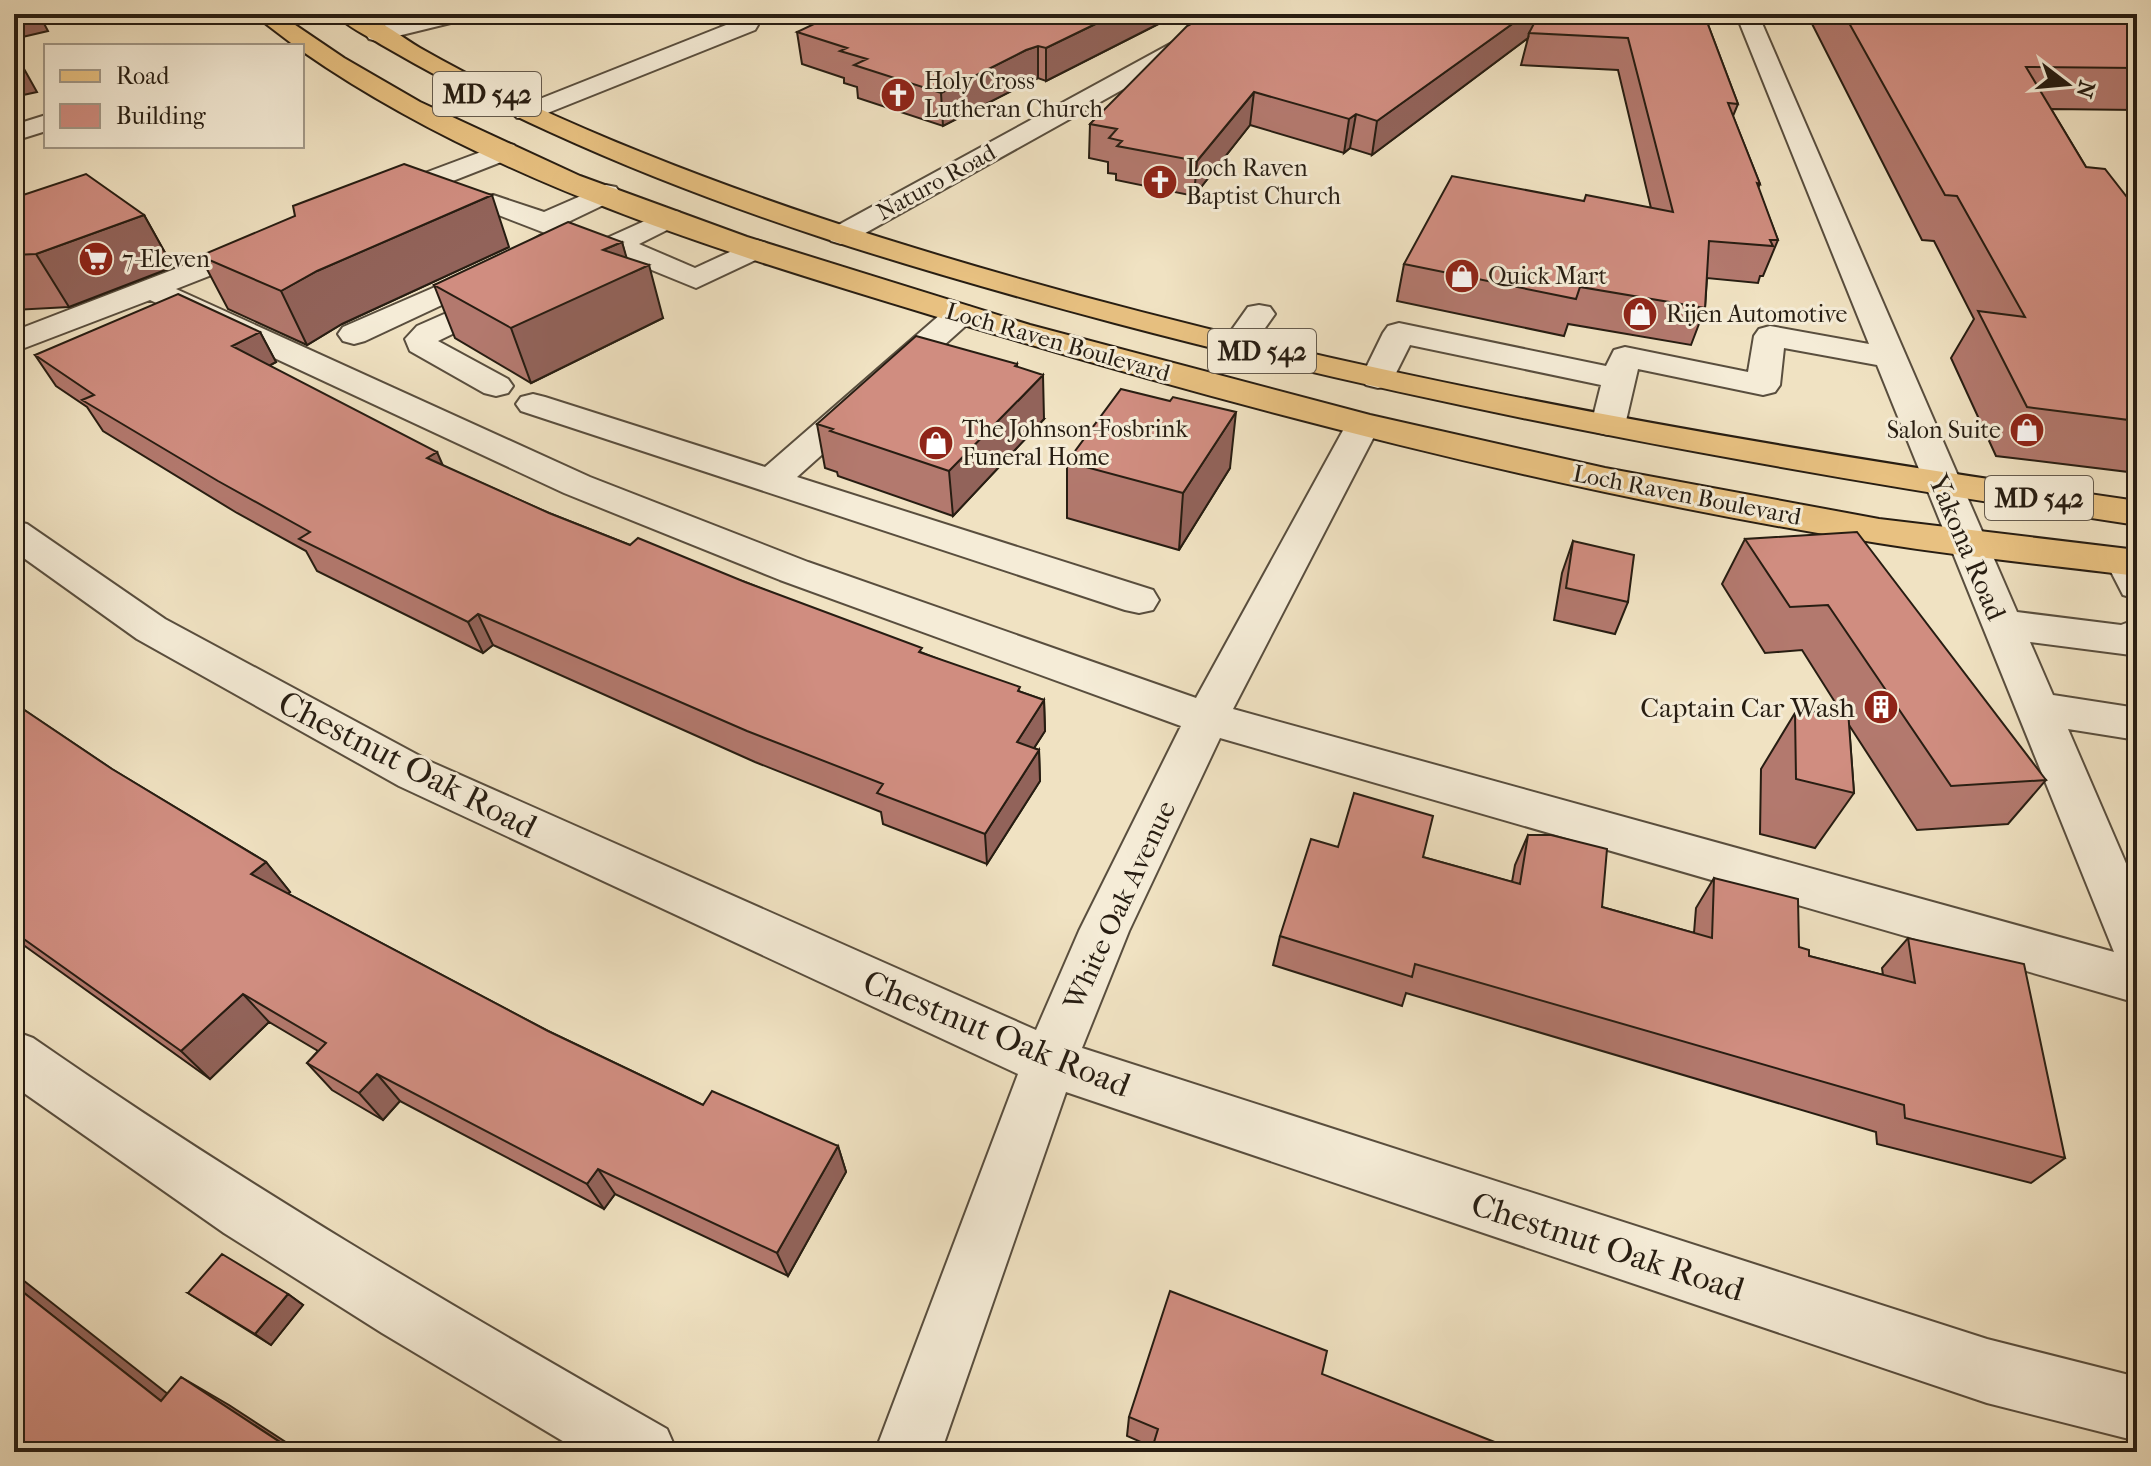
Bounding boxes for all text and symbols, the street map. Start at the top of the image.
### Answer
legend [44,44,304,148]
north arrow [2027,44,2107,124]
text: Road [116,62,170,90]
place label: Holy Cross Lutheran Church [924,67,1104,123]
road number: MD 542 [433,72,541,116]
church icon: Holy Cross Lutheran Church [879,76,917,114]
text: N [2070,78,2100,101]
text: Building [116,102,207,130]
street label: Naturo Road [872,137,1001,226]
place label: Loch Raven Baptist Church [1186,154,1341,210]
church icon: Loch Raven Baptist Church [1141,163,1179,201]
supermarket icon: 7-Eleven [77,240,115,278]
place label: 7-Eleven [122,245,210,273]
shop icon: Quick Mart [1443,257,1481,295]
place label: Quick Mart [1488,262,1607,290]
shop icon: Rijen Automotive [1621,295,1659,333]
street label: Loch Raven Boulevard [943,297,1174,388]
place label: Rijen Automotive [1666,300,1848,328]
road number: MD 542 [1208,329,1316,373]
shop icon: Salon Suite [2008,411,2046,449]
place label: The Johnson-Fosbrink Funeral Home [962,415,1188,471]
place label: Salon Suite [1887,416,2001,444]
shop icon: The Johnson-Fosbrink Funeral Home [917,424,955,462]
street label: Loch Raven Boulevard [1570,459,1804,531]
street label: Yakona Road [1922,468,2013,626]
road number: MD 542 [1985,476,2093,520]
street label: Chestnut Oak Road [272,683,544,847]
building icon: Captain Car Wash [1862,688,1900,726]
place label: Captain Car Wash [1640,691,1855,724]
street label: White Oak Avenue [1056,795,1182,1016]
street label: Chestnut Oak Road [857,962,1136,1106]
street label: Chestnut Oak Road [1466,1184,1750,1310]

